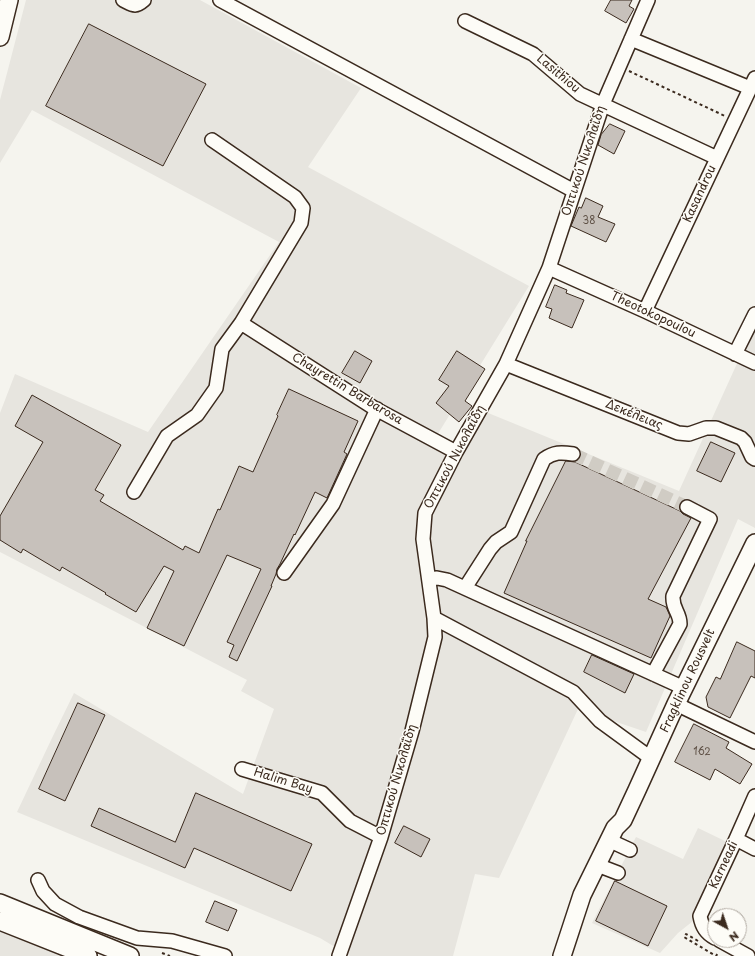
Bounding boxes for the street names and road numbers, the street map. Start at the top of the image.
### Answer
street label: Lasithiou [534,52,582,96]
street label: Οπτικού Νικολαΐδη [559,104,609,218]
street label: Kasandrou [680,163,720,225]
street label: Theotokopoulou [608,289,698,341]
street label: Chayrettin Barbarosa [289,350,405,428]
street label: Δεκέλειας [603,397,665,433]
street label: Οπτικού Νικολαΐδη [422,403,488,511]
street label: Fragklinou Rousvelt [658,627,718,735]
street label: Οπτικού Νικολαΐδη [374,723,420,837]
street label: Halim Bay [252,765,314,797]
street label: Karneadi [707,839,741,891]

